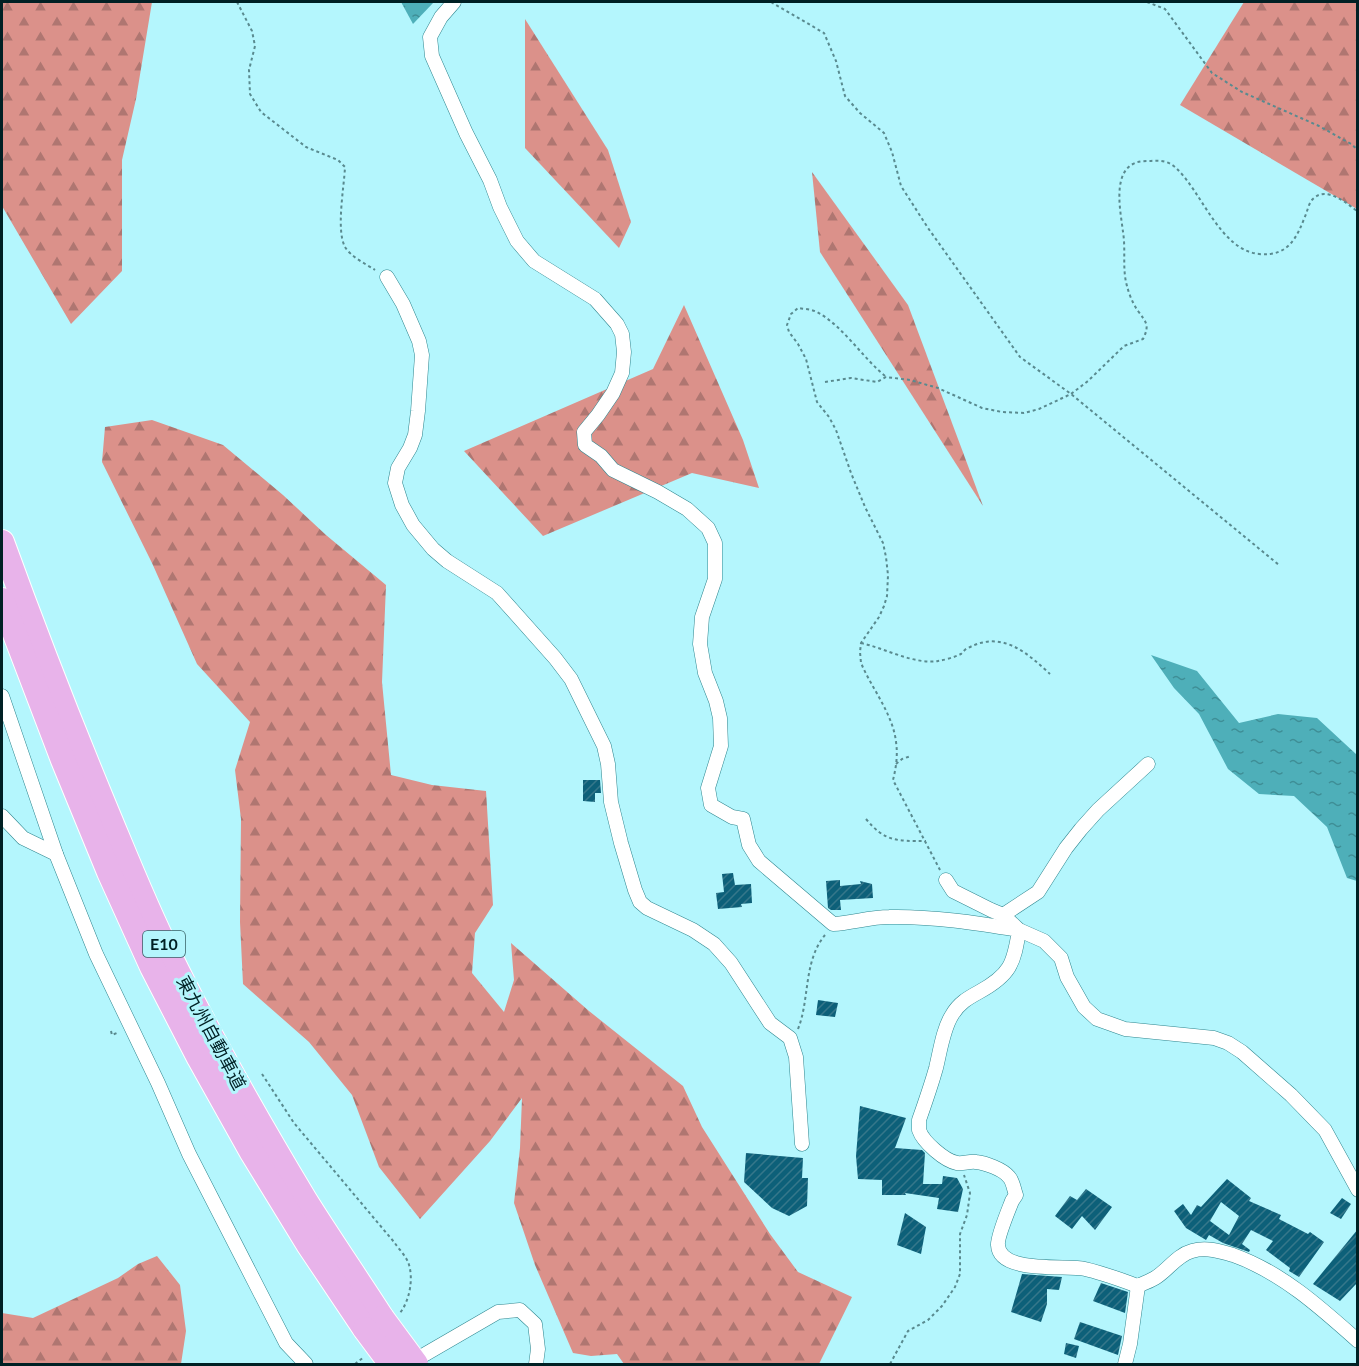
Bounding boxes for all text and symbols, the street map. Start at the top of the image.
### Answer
road number: E10 [143,931,185,957]
street label: 東九州自動車道 [173,972,251,1093]

